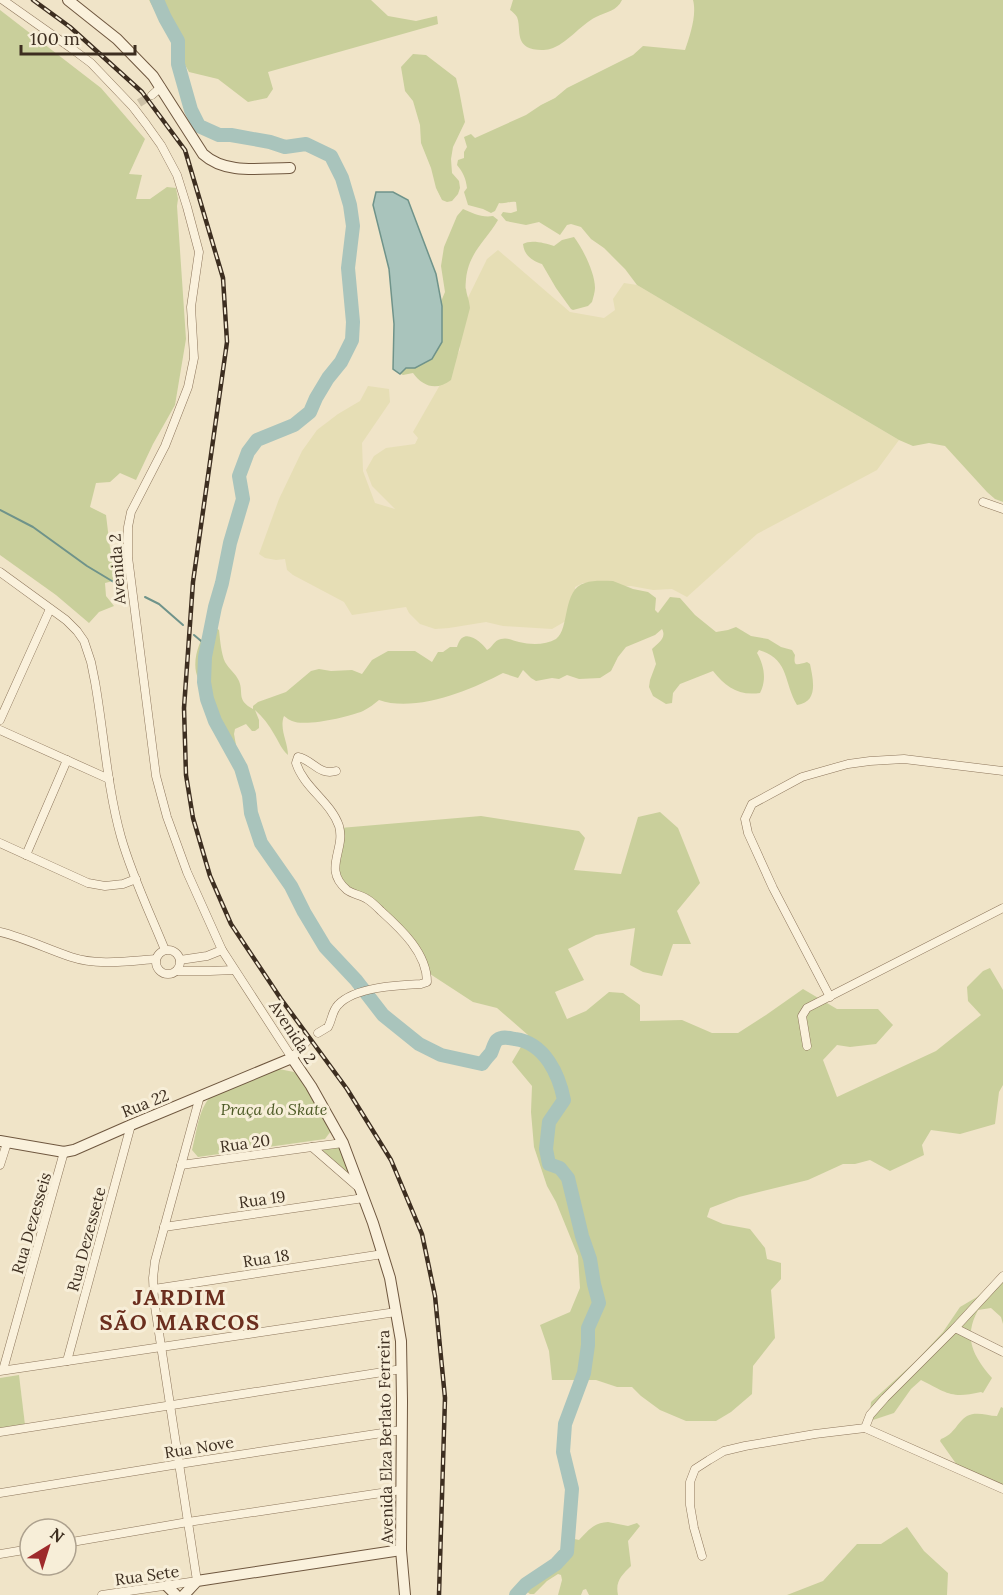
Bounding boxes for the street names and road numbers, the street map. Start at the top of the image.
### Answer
street label: Avenida 2 [105,533,130,606]
street label: Avenida 2 [265,996,321,1067]
street label: Rua 22 [118,1085,172,1121]
street label: Rua 20 [219,1130,272,1156]
street label: Rua Dezesseis [7,1170,55,1276]
street label: Rua Dezessete [62,1184,110,1294]
street label: Rua 19 [237,1186,287,1212]
street label: Rua 18 [241,1244,291,1272]
street label: Avenida Elza Berlato Ferreira [373,1330,397,1545]
street label: Rua Nove [163,1432,235,1462]
street label: Rua Sete [114,1561,181,1589]

